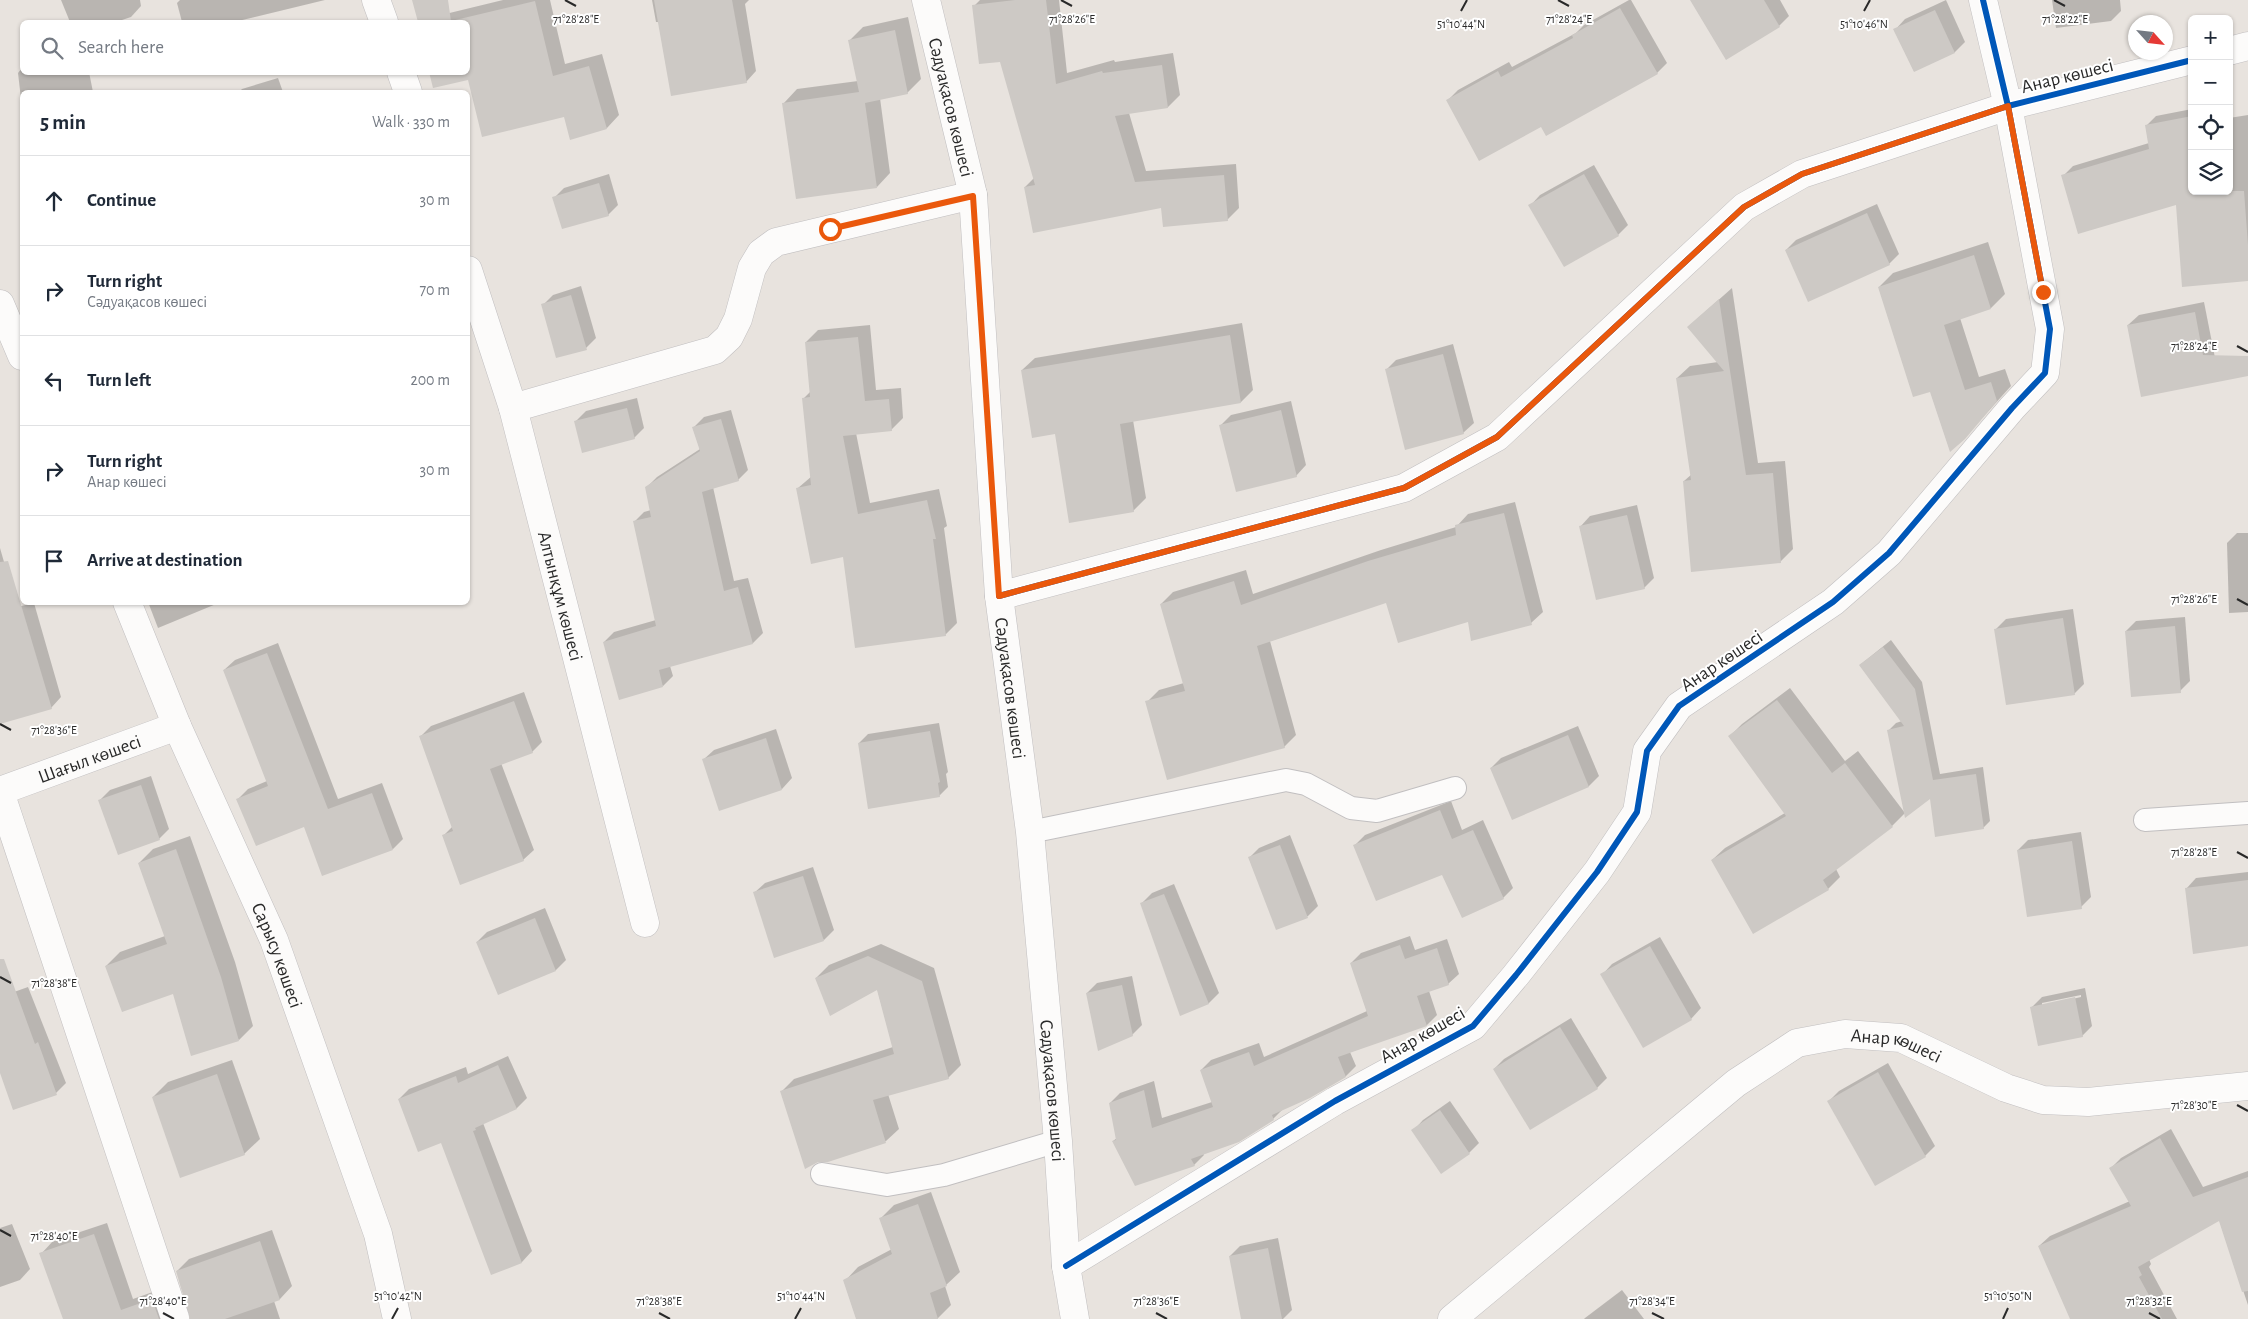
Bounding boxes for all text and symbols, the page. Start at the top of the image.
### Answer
text: 71°28'28"E [553,13,599,25]
text: 71°28'26"E [1049,13,1095,25]
text: 71°28'24"E [1546,13,1592,25]
text: 71°28'22"E [2042,13,2088,25]
north arrow [2128,15,2173,60]
map controls [2188,15,2233,195]
button: + [2188,15,2233,60]
text: 51°10'44"N [1437,18,1485,30]
text: 51°10'46"N [1840,18,1888,30]
search box [20,20,470,75]
icon: search [38,34,66,62]
street label: Сәдуақасов көшесі [924,36,976,179]
text: Search here [78,38,164,57]
street label: Анар көшесі [2019,56,2116,97]
button: − [2188,60,2233,105]
button: locate [2188,105,2233,150]
text: 5 min [40,112,86,133]
text: Walk · 330 m [372,114,450,130]
button: layers [2188,150,2233,195]
icon: ahead [40,187,68,215]
text: Continue [87,191,156,210]
text: 30 m [420,192,450,208]
route start [819,218,842,241]
text: Turn right [87,272,162,291]
icon: right [40,277,68,305]
route end [2032,281,2055,304]
text: 70 m [419,282,450,298]
text: Сәдуақасов көшесі [87,294,207,310]
text: 71°28'24"E [2171,340,2217,352]
icon: left [40,367,68,395]
text: Turn left [87,371,151,390]
text: 200 m [410,372,450,388]
text: Turn right [87,452,162,471]
icon: right [40,457,68,485]
text: 30 m [420,462,450,478]
text: Анар көшесі [87,474,167,490]
street label: Алтынқұм көшесі [534,529,585,663]
icon: arrive [40,547,68,575]
text: Arrive at destination [87,551,243,570]
text: 71°28'26"E [2171,593,2217,605]
street label: Сәдуақасов көшесі [991,616,1028,760]
street label: Анар көшесі [1677,627,1766,696]
text: 71°28'36"E [31,724,77,736]
street label: Шағыл көшесі [36,732,144,787]
text: 71°28'28"E [2171,846,2217,858]
street label: Сарысу көшесі [247,900,305,1011]
text: 71°28'38"E [31,977,77,989]
street label: Анар көшесі [1377,1003,1468,1067]
street label: Сәдуақасов көшесі [1036,1019,1067,1162]
street label: Анар көшесі [1850,1026,1944,1067]
text: 71°28'30"E [2171,1099,2217,1111]
text: 71°28'40"E [30,1230,78,1242]
text: 51°10'42"N [374,1290,422,1302]
text: 51°10'44"N [777,1290,825,1302]
text: 51°10'50"N [1984,1290,2032,1302]
text: 71°28'40"E [139,1295,187,1307]
text: 71°28'38"E [636,1295,682,1307]
text: 71°28'36"E [1133,1295,1179,1307]
text: 71°28'34"E [1629,1295,1675,1307]
text: 71°28'32"E [2126,1295,2172,1307]

